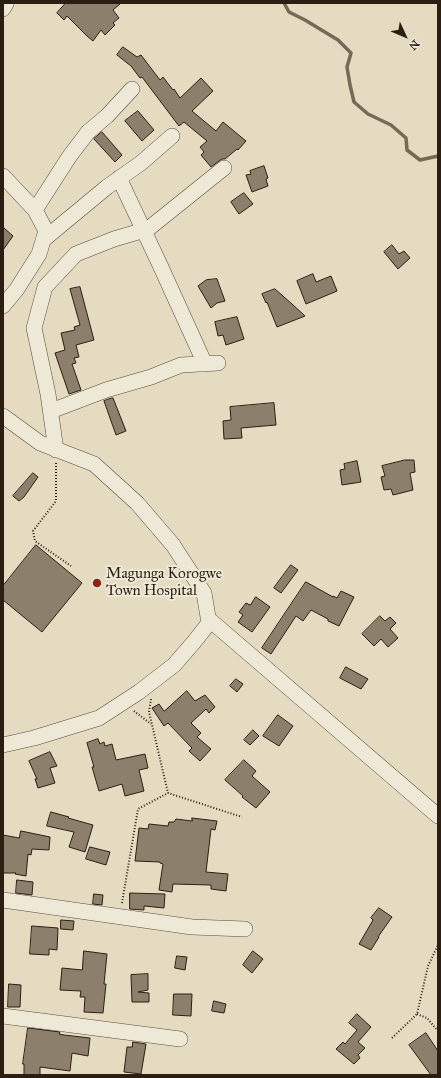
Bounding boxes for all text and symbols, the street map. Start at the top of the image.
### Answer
north arrow [385,16,425,56]
text: N [406,37,422,53]
place label: Magunga Korogwe Town Hospital [106,565,222,600]
marker: Magunga Korogwe Town Hospital [91,577,103,589]

